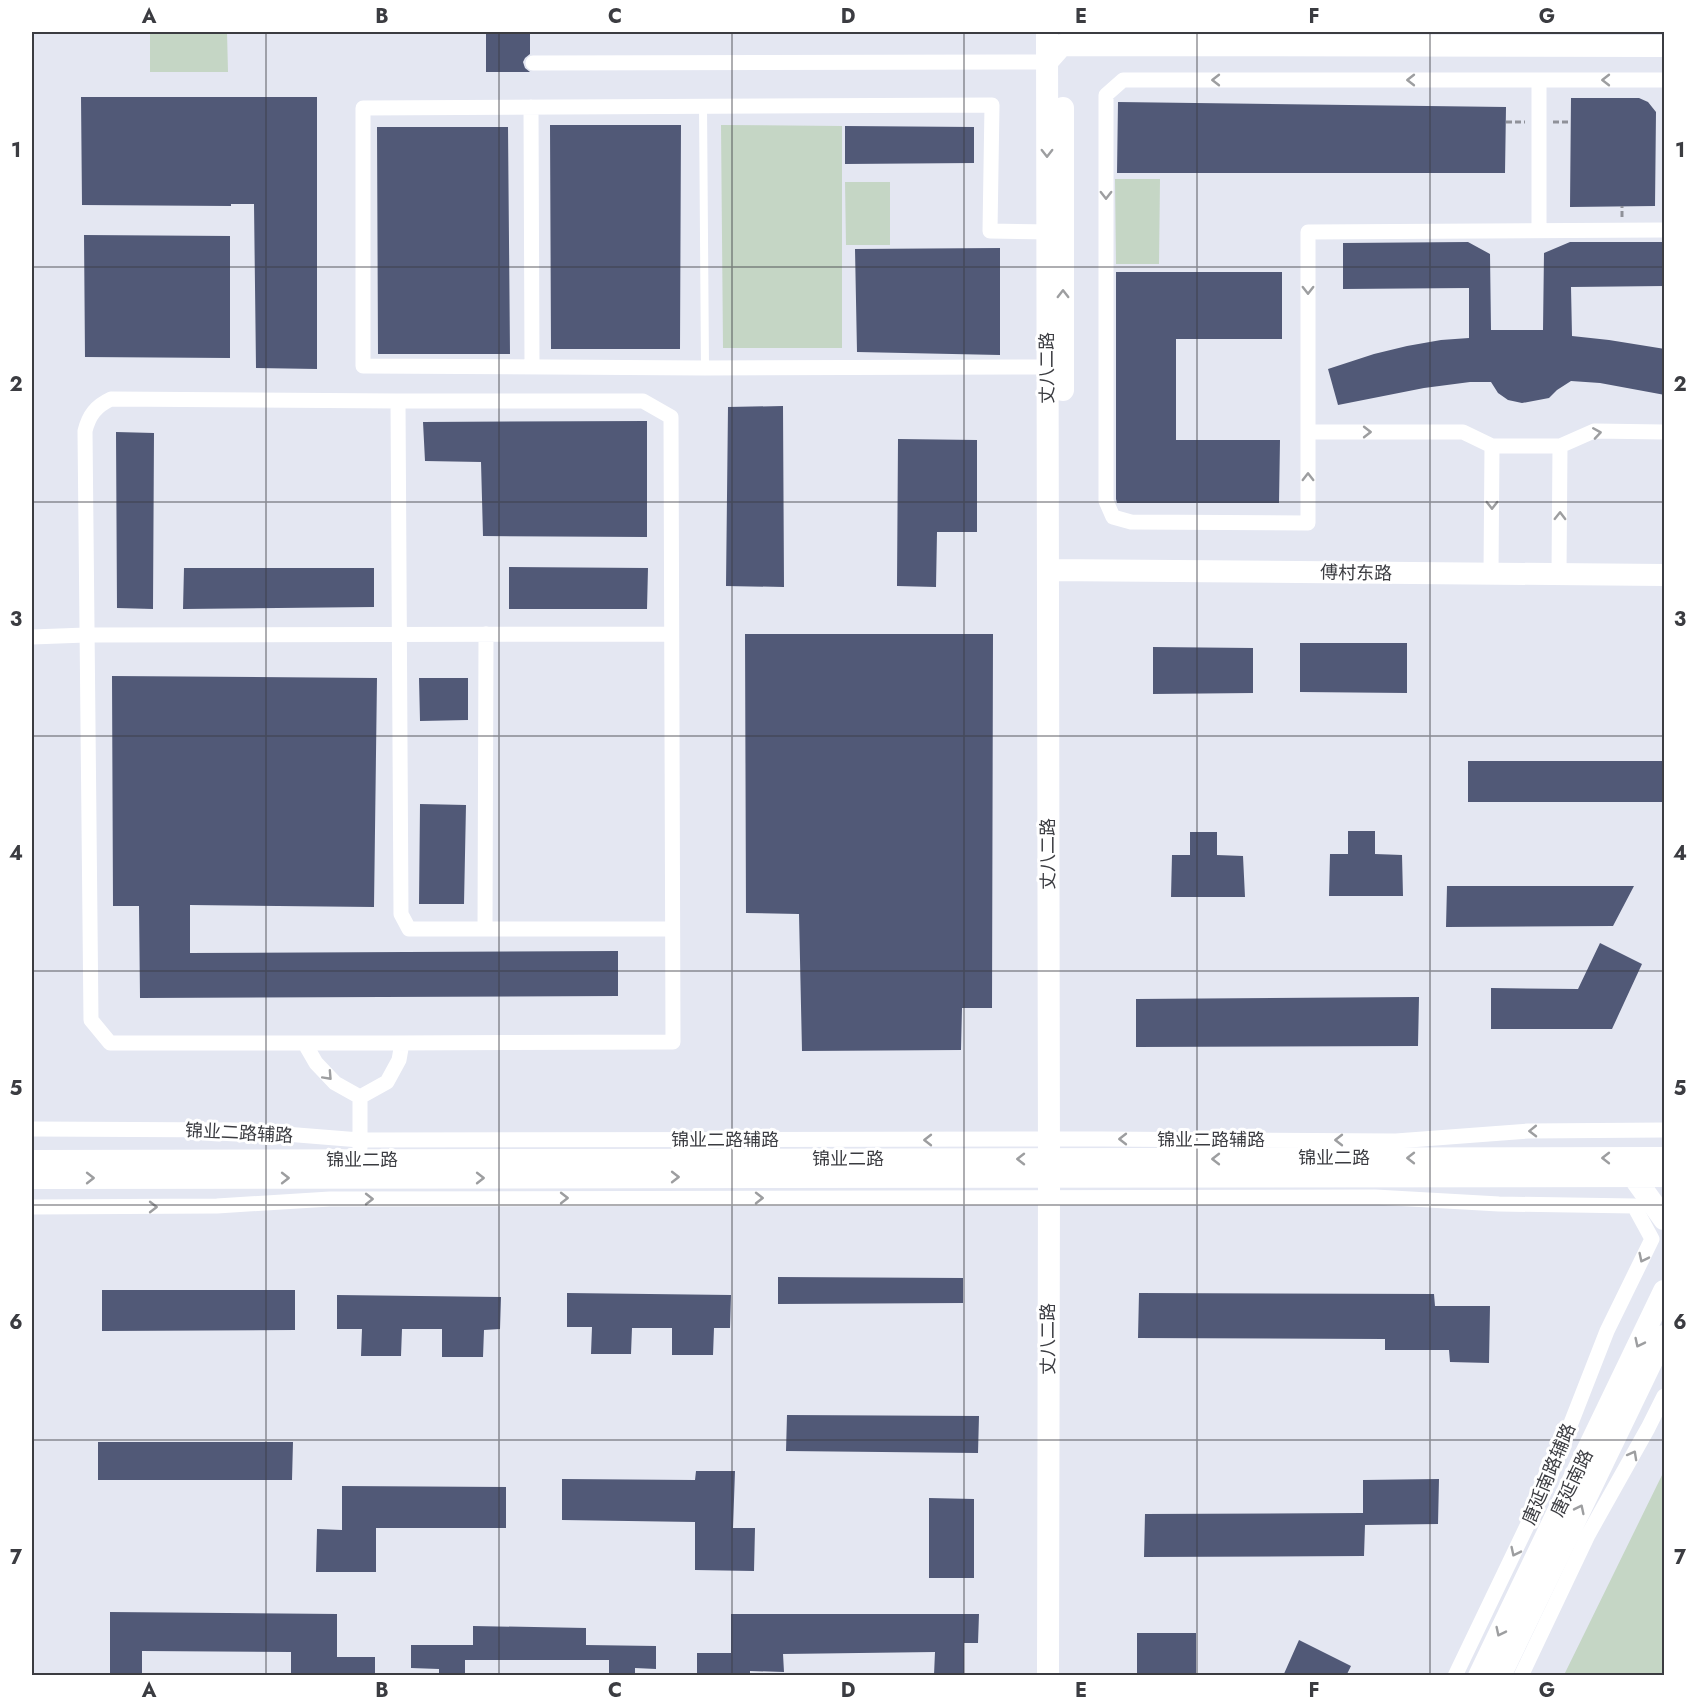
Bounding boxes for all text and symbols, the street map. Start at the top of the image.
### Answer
text: A [141,2,157,31]
text: B [375,2,389,31]
text: C [608,2,622,31]
text: D [841,2,855,31]
text: E [1075,2,1087,31]
text: F [1308,2,1320,31]
text: G [1539,2,1555,31]
one-way arrow [1212,74,1221,86]
one-way arrow [1407,74,1416,86]
one-way arrow [1601,74,1610,86]
text: 1 [11,136,21,165]
text: 1 [1675,136,1685,165]
one-way arrow [1041,148,1053,157]
one-way arrow [1100,191,1112,200]
one-way arrow [1302,286,1314,295]
one-way arrow [1057,290,1069,299]
street label: 丈八二路 [1034,332,1060,404]
text: 2 [9,370,23,399]
text: 2 [1673,370,1687,399]
one-way arrow [1362,426,1371,438]
one-way arrow [1592,427,1602,439]
one-way arrow [1302,473,1314,482]
one-way arrow [1486,500,1498,509]
one-way arrow [1554,511,1566,520]
street label: 傅村东路 [1320,559,1392,587]
text: 3 [10,605,22,634]
text: 3 [1674,605,1686,634]
street label: 丈八二路 [1035,818,1061,890]
text: 4 [9,839,23,868]
text: 4 [1673,839,1687,868]
one-way arrow [321,1069,332,1079]
text: 5 [10,1074,23,1103]
text: 5 [1674,1074,1687,1103]
street label: 锦业二路辅路 [184,1117,294,1149]
one-way arrow [1529,1125,1538,1137]
street label: 锦业二路辅路 [671,1127,779,1153]
street label: 锦业二路辅路 [1157,1127,1265,1153]
one-way arrow [1118,1133,1127,1146]
one-way arrow [923,1134,932,1146]
one-way arrow [1334,1134,1343,1147]
street label: 锦业二路 [1298,1145,1370,1171]
street label: 锦业二路 [812,1146,884,1172]
street label: 锦业二路 [326,1147,398,1173]
one-way arrow [1407,1152,1416,1164]
one-way arrow [1602,1152,1611,1164]
one-way arrow [1017,1153,1026,1165]
one-way arrow [1212,1153,1221,1165]
one-way arrow [670,1171,679,1183]
one-way arrow [85,1172,94,1184]
one-way arrow [280,1172,289,1184]
one-way arrow [475,1172,484,1184]
one-way arrow [559,1192,568,1204]
one-way arrow [754,1192,763,1204]
one-way arrow [364,1193,373,1205]
one-way arrow [148,1201,157,1213]
one-way arrow [1639,1251,1650,1262]
street label: 丈八二路 [1035,1303,1061,1375]
text: 6 [9,1308,23,1337]
text: 6 [1673,1308,1687,1337]
one-way arrow [1635,1337,1647,1348]
street label: 唐延南路辅路 [1518,1420,1580,1528]
street label: 唐延南路 [1547,1446,1597,1520]
one-way arrow [1626,1451,1637,1461]
one-way arrow [1573,1505,1584,1516]
text: 7 [10,1543,23,1572]
text: 7 [1674,1543,1687,1572]
one-way arrow [1510,1545,1522,1556]
one-way arrow [1495,1626,1507,1637]
text: A [141,1676,157,1705]
text: B [375,1676,389,1705]
text: C [608,1676,622,1705]
text: D [841,1676,855,1705]
text: E [1075,1676,1087,1705]
text: F [1308,1676,1320,1705]
text: G [1539,1676,1555,1705]

